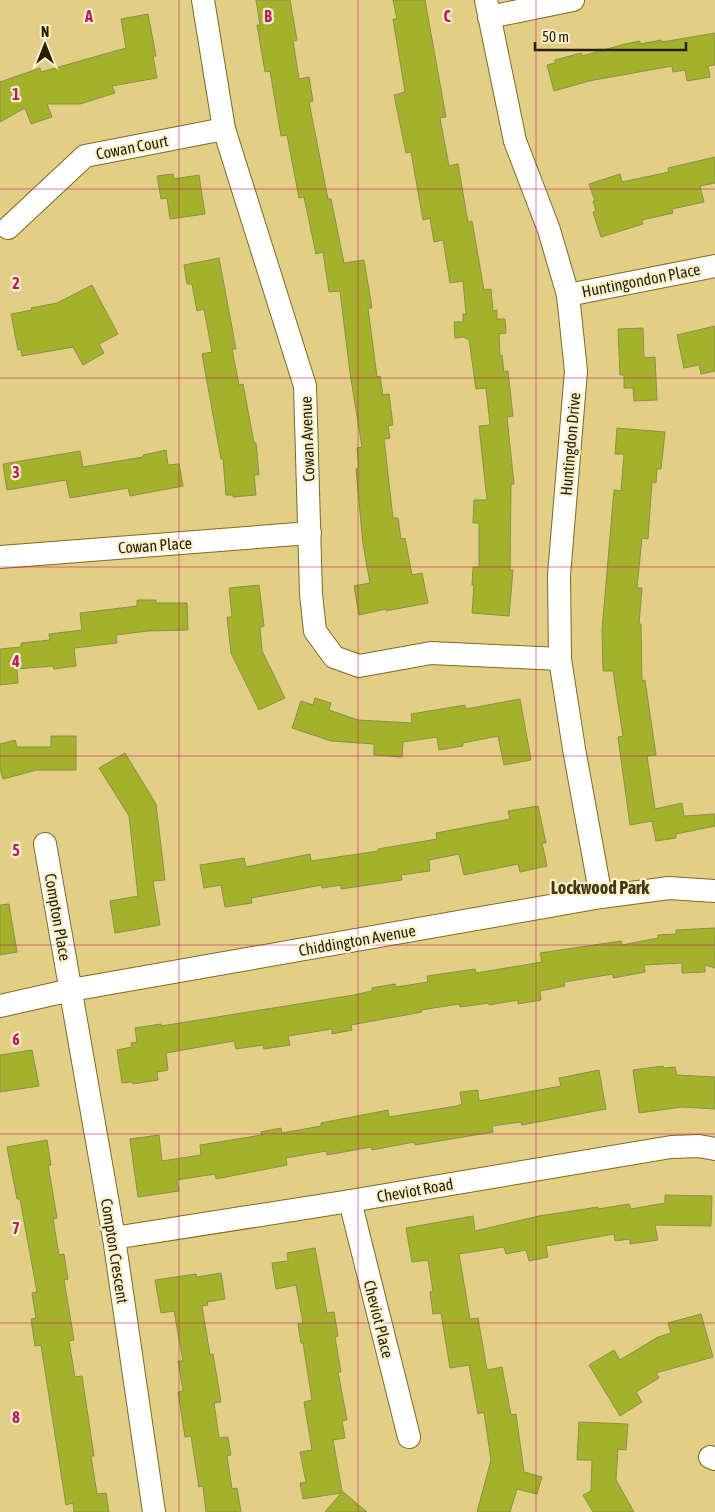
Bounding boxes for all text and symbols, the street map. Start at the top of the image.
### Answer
text: A [84,7,93,25]
text: B [264,7,272,25]
text: C [443,7,451,25]
north arrow [20,20,70,70]
scale bar [535,20,686,52]
text: N [41,24,49,40]
text: 50 m [542,28,569,45]
text: 1 [12,85,20,103]
street label: Cowan Court [94,131,170,163]
street label: Huntingondon Place [580,260,702,301]
text: 2 [12,274,20,292]
street label: Huntingdon Drive [557,392,584,496]
street label: Cowan Avenue [297,396,317,482]
text: 3 [12,463,20,481]
street label: Cowan Place [117,533,193,557]
text: 4 [11,652,20,670]
text: 5 [12,841,20,859]
street label: Compton Place [40,872,75,962]
district label: Lockwood Park [551,877,650,898]
street label: Chiddington Avenue [297,921,417,960]
text: 6 [12,1030,20,1048]
street label: Cheviot Road [375,1174,455,1206]
street label: Compton Crescent [97,1197,132,1305]
text: 7 [12,1219,20,1237]
street label: Cheviot Place [361,1278,397,1360]
text: 8 [12,1408,20,1426]

